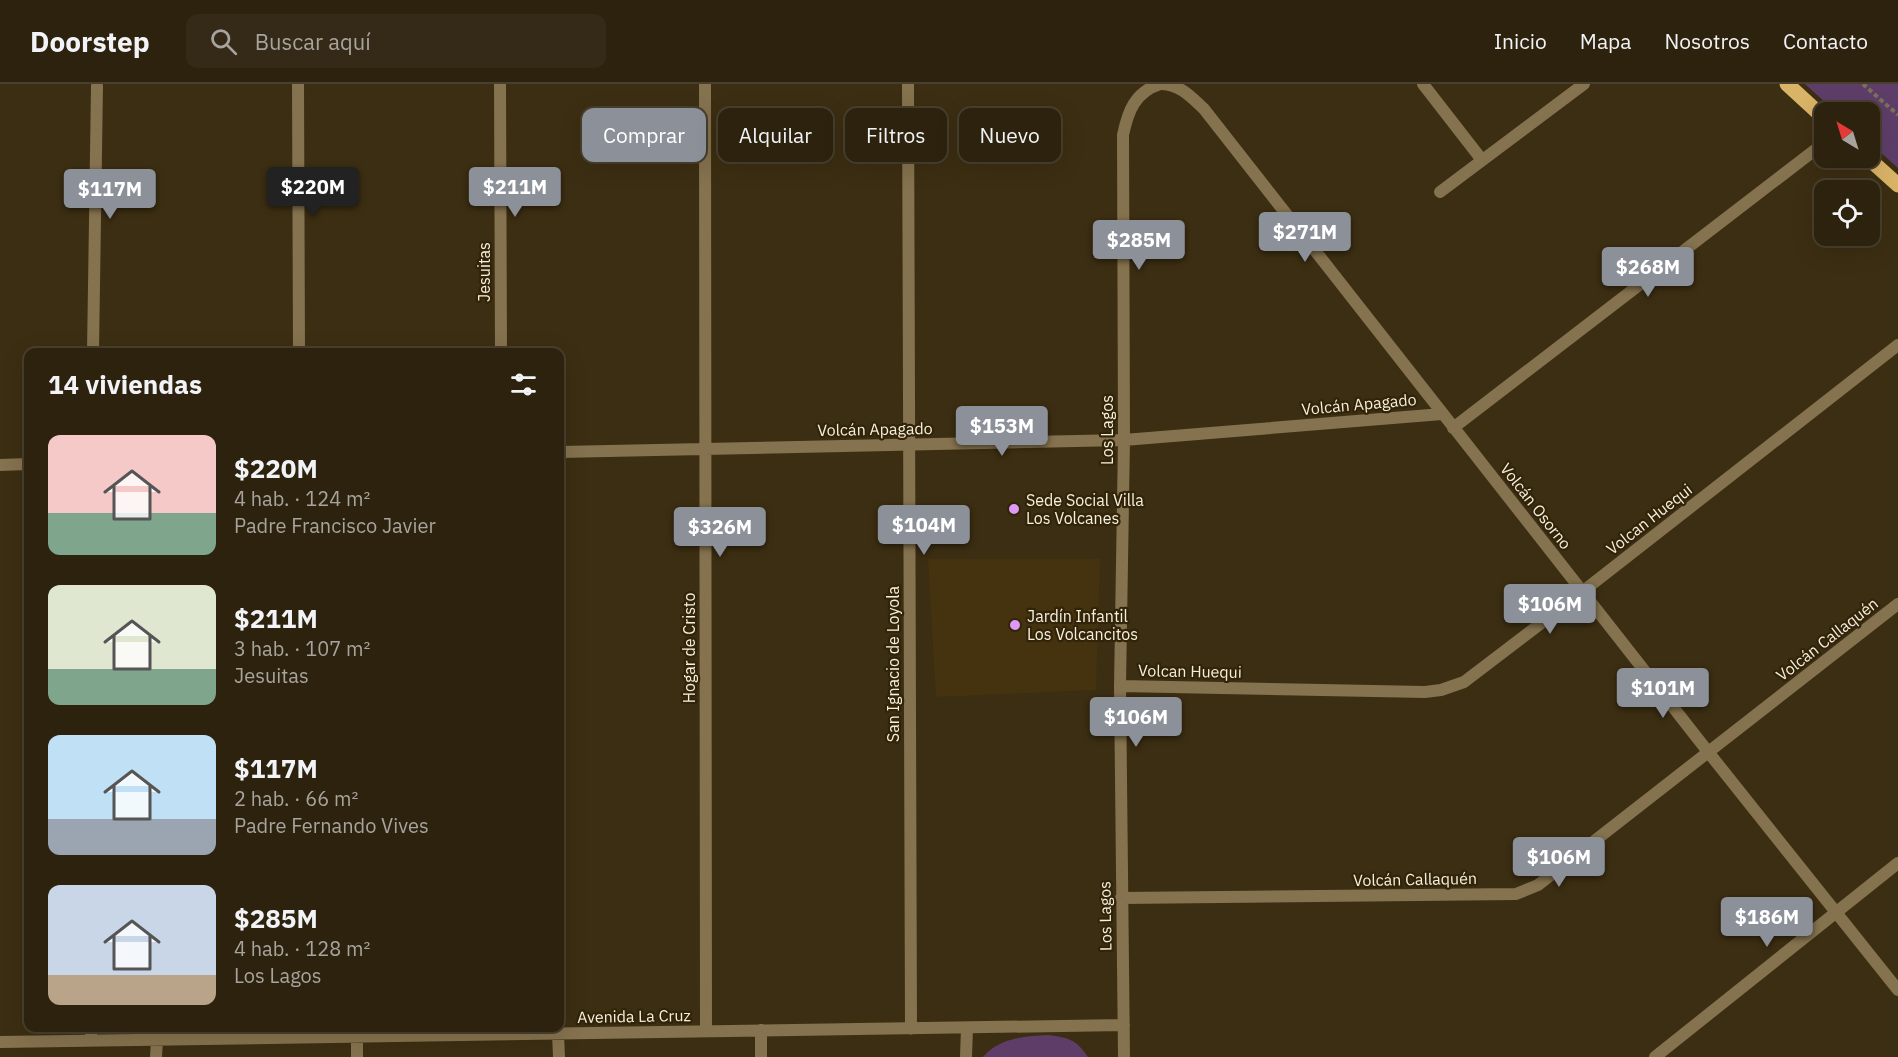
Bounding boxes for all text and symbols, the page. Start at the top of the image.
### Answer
search box [186,14,606,68]
text: Doorstep [30,23,150,60]
icon: search [207,25,240,58]
text: Buscar aquí [255,27,371,56]
text: Inicio [1494,27,1547,55]
text: Mapa [1580,27,1632,55]
text: Nosotros [1665,27,1750,55]
text: Contacto [1783,27,1868,55]
north arrow [1814,102,1880,168]
map controls [1814,102,1880,246]
chip: Comprar [582,108,706,162]
chip: Alquilar [718,108,833,162]
chip: Filtros [845,108,947,162]
chip: Nuevo [959,108,1061,162]
pin: $220M [271,167,355,218]
pin: $211M [473,167,557,218]
pin: $117M [68,169,152,220]
text: $220M [281,173,345,200]
text: $211M [483,173,547,200]
text: $117M [78,175,142,202]
button: locate [1814,180,1880,246]
pin: $271M [1263,212,1347,263]
text: $271M [1273,218,1337,245]
pin: $285M [1097,220,1181,271]
text: $285M [1107,226,1171,253]
street label: Jesuitas [474,242,494,302]
pin: $268M [1606,247,1690,298]
text: $268M [1616,253,1680,280]
text: 14 viviendas [48,367,202,401]
icon: filters [507,368,540,401]
street label: Volcán Apagado [1301,389,1417,419]
street label: Los Lagos [1097,395,1117,465]
pin: $153M [960,406,1044,457]
text: $153M [970,412,1034,439]
street label: Volcán Apagado [817,418,933,440]
text: $220M [234,451,318,485]
icon: home [96,459,168,531]
street label: Volcán Osorno [1496,459,1576,553]
street label: Volcan Huequi [1602,479,1696,559]
text: 4 hab. · 124 m² [234,485,370,512]
place label: Sede Social Villa Los Volcanes [1026,490,1144,528]
marker: Sede Social Villa Los Volcanes [1007,502,1021,516]
pin: $104M [882,505,966,556]
pin: $326M [678,507,762,558]
text: $104M [892,511,956,538]
text: Padre Francisco Javier [234,512,436,539]
text: $326M [688,513,752,540]
pin: $106M [1508,584,1592,635]
street label: San Ignacio de Loyola [883,585,903,742]
text: $106M [1518,590,1582,617]
street label: Hogar de Cristo [679,593,699,703]
street label: Volcán Callaquén [1772,593,1882,685]
text: $211M [234,601,318,635]
place label: Jardín Infantil Los Volcancitos [1027,606,1138,644]
icon: home [96,609,168,681]
marker: Jardín Infantil Los Volcancitos [1008,618,1022,632]
text: 3 hab. · 107 m² [234,635,370,662]
street label: Volcan Huequi [1138,660,1242,682]
text: Jesuitas [234,662,309,689]
pin: $101M [1621,668,1705,719]
text: $101M [1631,674,1695,701]
pin: $106M [1094,697,1178,748]
text: $106M [1104,703,1168,730]
text: $117M [234,751,318,785]
icon: home [96,759,168,831]
text: 2 hab. · 66 m² [234,785,358,812]
text: Padre Fernando Vives [234,812,429,839]
pin: $106M [1517,837,1601,888]
text: $106M [1527,843,1591,870]
street label: Volcán Callaquén [1353,868,1477,890]
street label: Los Lagos [1094,881,1116,951]
pin: $186M [1725,897,1809,948]
text: $285M [234,901,318,935]
text: $186M [1735,903,1799,930]
icon: home [96,909,168,981]
text: 4 hab. · 128 m² [234,935,370,962]
text: Los Lagos [234,962,322,989]
street label: Avenida La Cruz [577,1005,691,1027]

